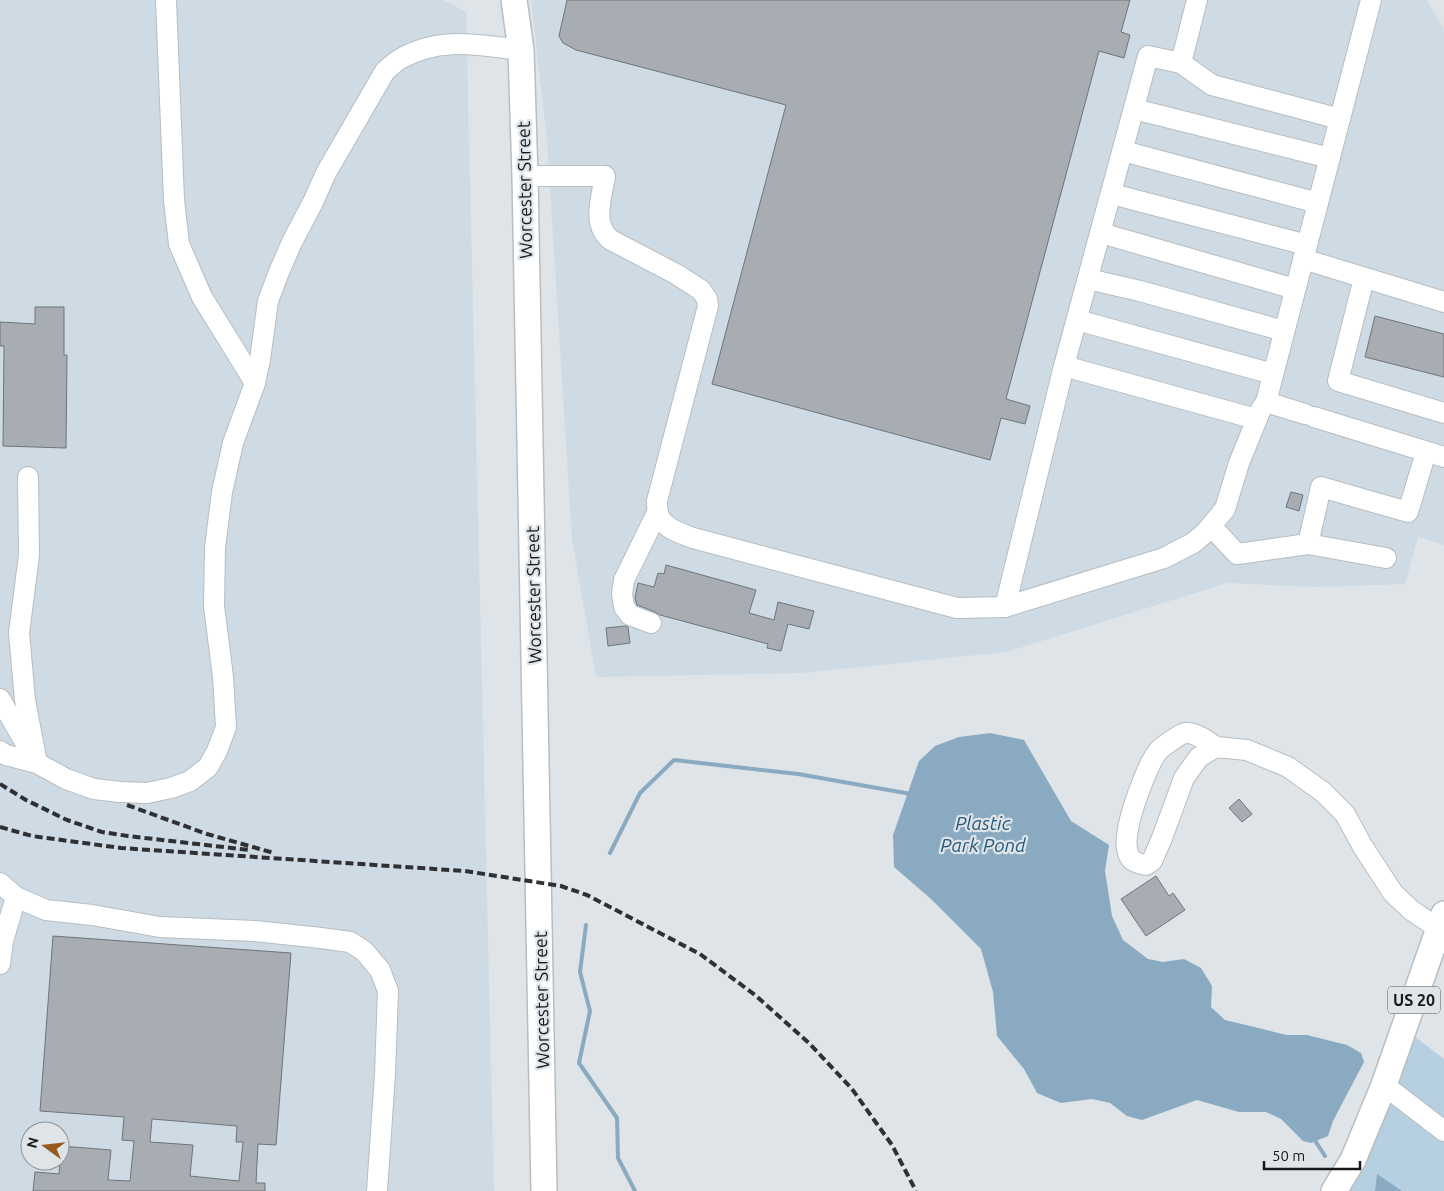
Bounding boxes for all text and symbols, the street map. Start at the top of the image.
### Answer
street label: Worcester Street [513,121,535,259]
street label: Worcester Street [522,526,544,664]
water label: Plastic Park Pond [940,812,1027,856]
street label: Worcester Street [530,931,552,1069]
road number: US 20 [1388,986,1440,1014]
north arrow [20,1121,70,1171]
text: N [23,1136,42,1150]
scale bar [1264,1138,1360,1170]
text: 50 m [1272,1147,1305,1164]

